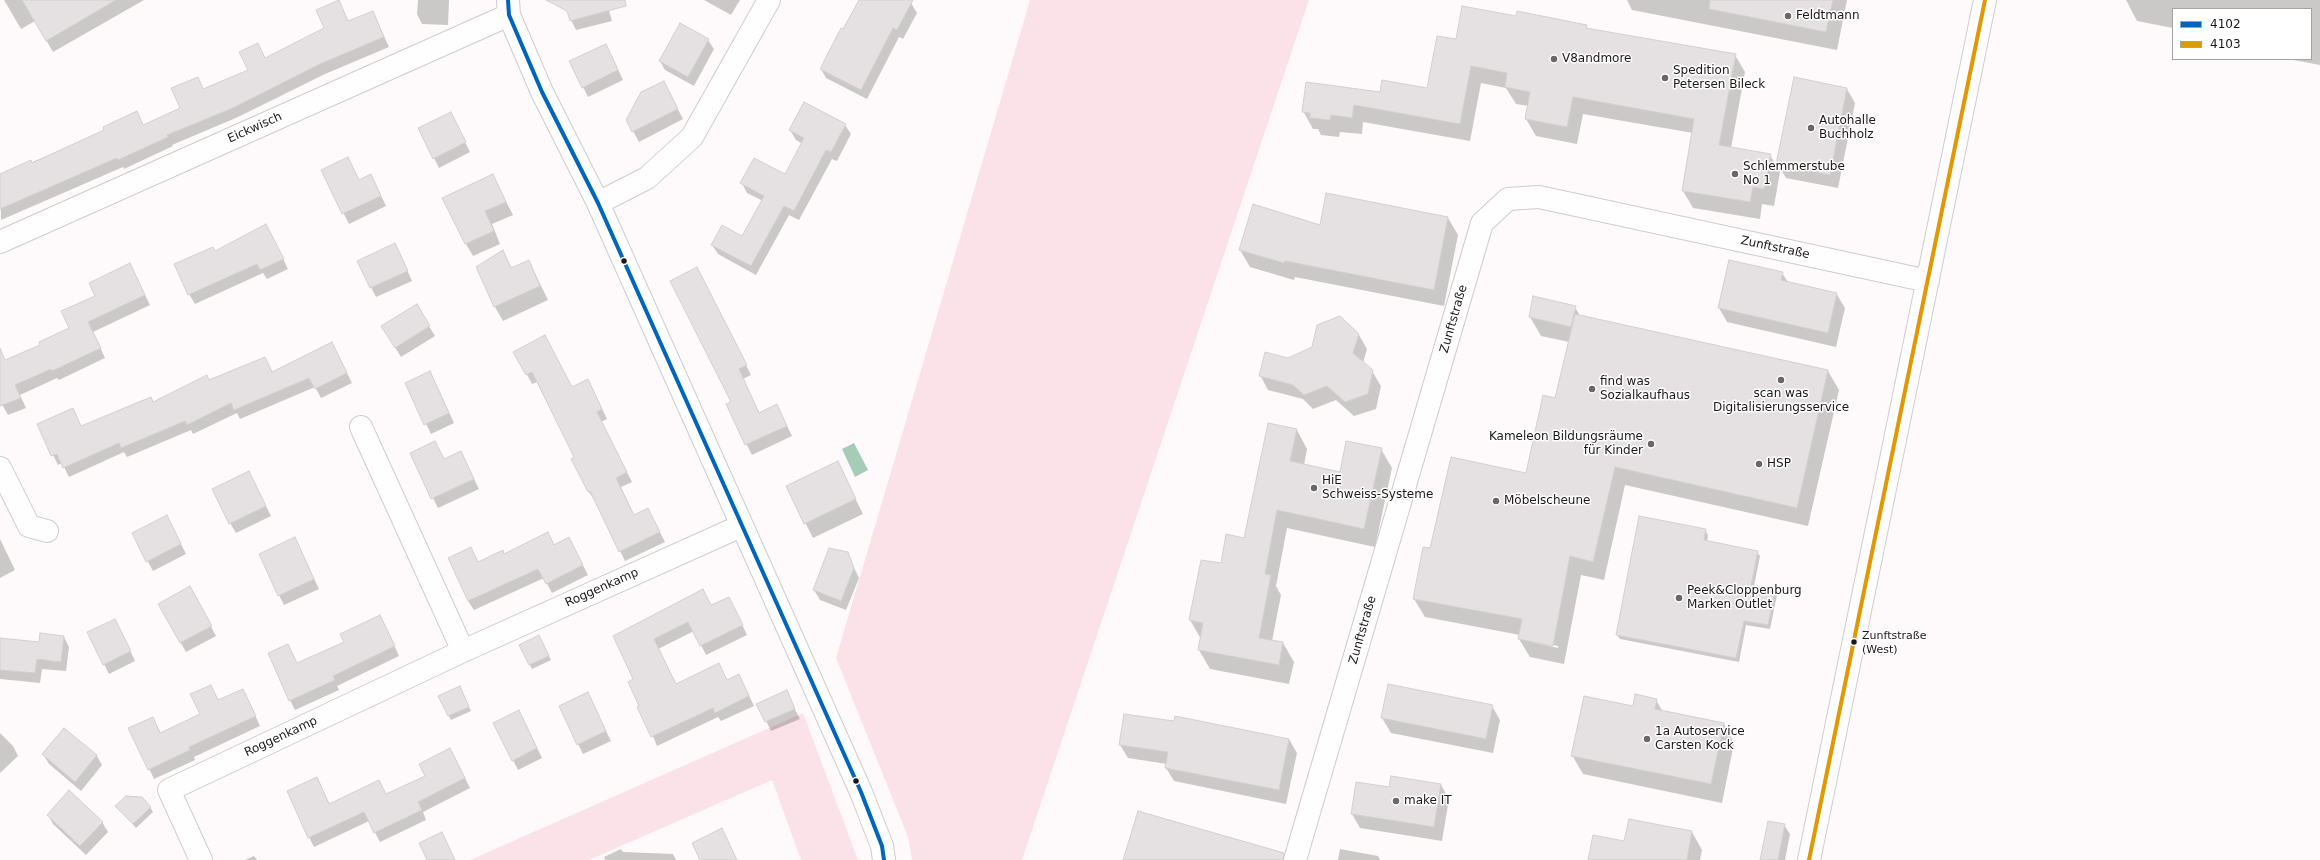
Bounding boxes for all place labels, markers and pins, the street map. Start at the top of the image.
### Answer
place label: Feldtmann [1796,9,1860,23]
marker: Feldtmann [1783,11,1793,21]
place label: V8andmore [1562,52,1632,66]
marker: V8andmore [1549,54,1559,64]
place label: Spedition Petersen Bileck [1673,64,1765,92]
marker: Spedition Petersen Bileck [1660,73,1670,83]
place label: Autohalle Buchholz [1819,114,1876,142]
marker: Autohalle Buchholz [1806,123,1816,133]
place label: Schlemmerstube No 1 [1743,160,1845,188]
marker: Schlemmerstube No 1 [1730,169,1740,179]
unlabelled marker [619,256,629,266]
place label: find was Sozialkaufhaus [1600,375,1690,403]
marker: scan was Digitalisierungsservice [1776,375,1786,385]
marker: find was Sozialkaufhaus [1587,384,1597,394]
place label: scan was Digitalisierungsservice [1713,387,1849,415]
place label: Kameleon Bildungsräume für Kinder [1489,430,1643,458]
marker: Kameleon Bildungsräume für Kinder [1646,439,1656,449]
place label: HSP [1767,457,1791,471]
marker: HSP [1754,459,1764,469]
place label: HiE Schweiss-Systeme [1322,474,1433,502]
marker: HiE Schweiss-Systeme [1309,483,1319,493]
place label: Möbelscheune [1504,494,1590,508]
marker: Möbelscheune [1491,496,1501,506]
place label: Peek&Cloppenburg Marken Outlet [1687,584,1802,612]
marker: Peek&Cloppenburg Marken Outlet [1674,593,1684,603]
place label: Zunftstraße (West) [1862,629,1926,655]
marker: Zunftstraße (West) [1849,637,1859,647]
place label: 1a Autoservice Carsten Kock [1655,725,1745,753]
marker: 1a Autoservice Carsten Kock [1642,734,1652,744]
unlabelled marker [851,776,861,786]
place label: make IT [1404,794,1452,808]
marker: make IT [1391,796,1401,806]

